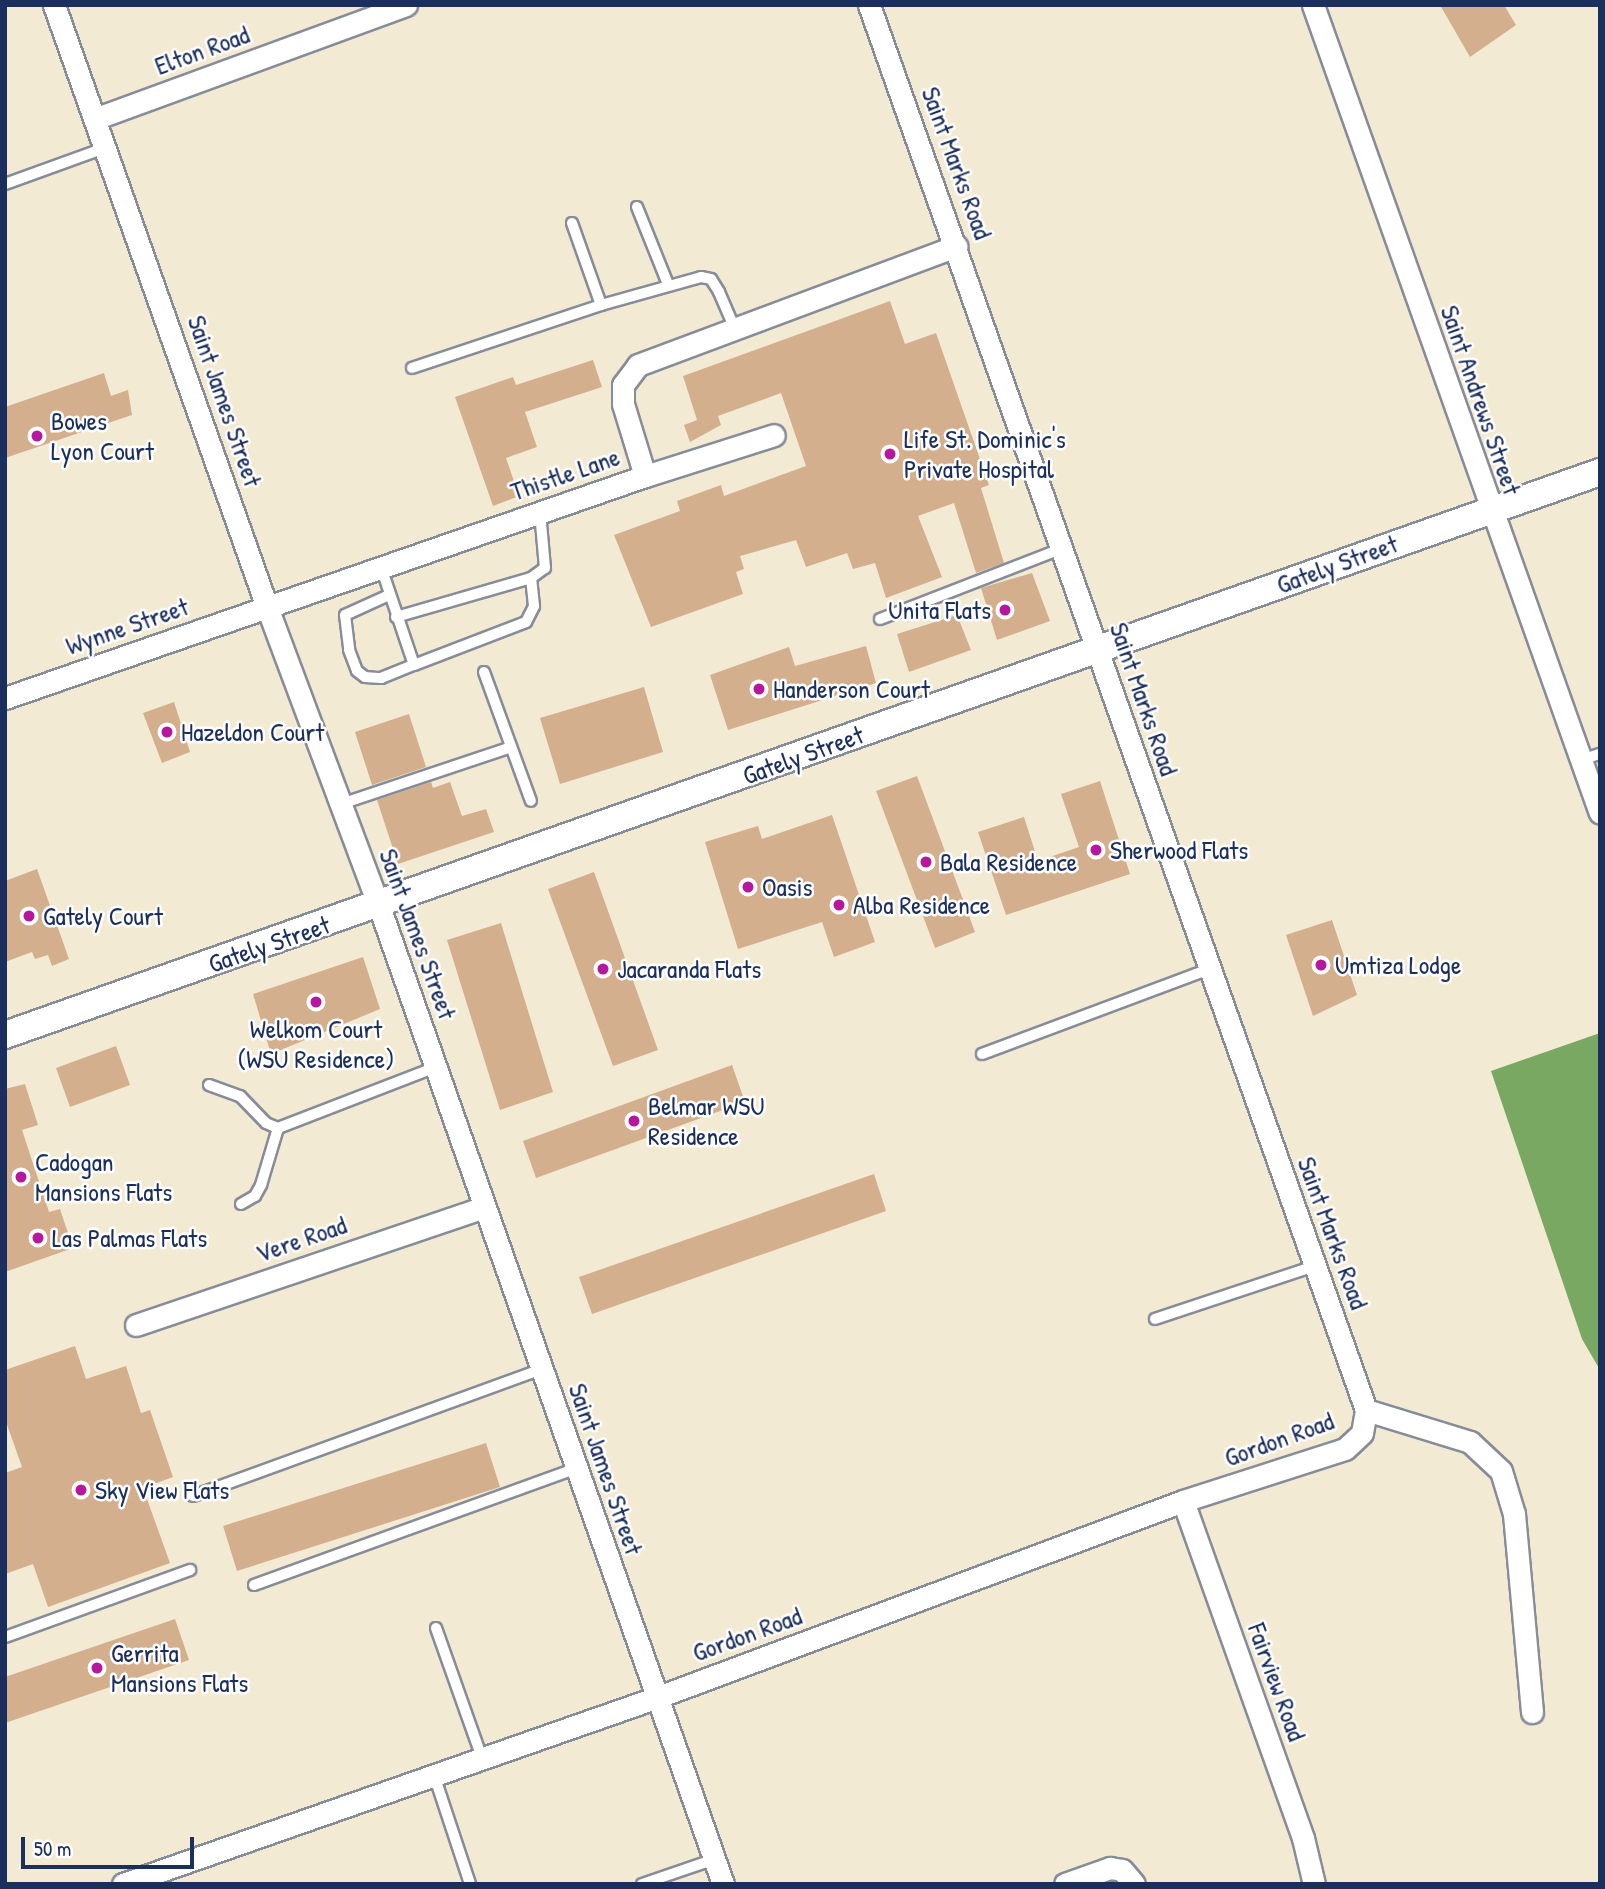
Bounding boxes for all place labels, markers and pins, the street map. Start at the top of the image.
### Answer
place label: Bowes Lyon Court [51,405,154,466]
place label: Life St. Dominic's Private Hospital [904,423,1066,485]
marker: Bowes Lyon Court [29,428,45,444]
marker: Life St. Dominic's Private Hospital [882,446,898,462]
place label: Unita Flats [888,594,991,626]
marker: Unita Flats [997,602,1013,618]
place label: Handerson Court [773,673,930,705]
marker: Handerson Court [751,681,767,697]
place label: Hazeldon Court [181,716,324,748]
marker: Hazeldon Court [159,724,175,740]
place label: Sherwood Flats [1110,834,1248,866]
marker: Sherwood Flats [1088,842,1104,858]
place label: Bala Residence [940,846,1077,878]
marker: Bala Residence [918,854,934,870]
place label: Oasis [762,871,812,903]
marker: Oasis [740,879,756,895]
place label: Alba Residence [853,889,990,921]
marker: Alba Residence [831,897,847,913]
place label: Gately Court [43,900,163,932]
marker: Gately Court [21,908,37,924]
place label: Umtiza Lodge [1335,949,1461,981]
place label: Jacaranda Flats [617,953,761,985]
marker: Umtiza Lodge [1313,957,1329,973]
marker: Jacaranda Flats [595,961,611,977]
marker: Welkom Court (WSU Residence) [308,994,324,1010]
place label: Welkom Court (WSU Residence) [237,1013,395,1074]
place label: Belmar WSU Residence [648,1090,765,1152]
marker: Belmar WSU Residence [626,1113,642,1129]
place label: Cadogan Mansions Flats [35,1146,172,1208]
marker: Cadogan Mansions Flats [13,1169,29,1185]
place label: Las Palmas Flats [52,1222,207,1254]
marker: Las Palmas Flats [30,1230,46,1246]
place label: Sky View Flats [95,1474,229,1506]
marker: Sky View Flats [73,1482,89,1498]
place label: Gerrita Mansions Flats [111,1637,248,1698]
marker: Gerrita Mansions Flats [89,1660,105,1676]

